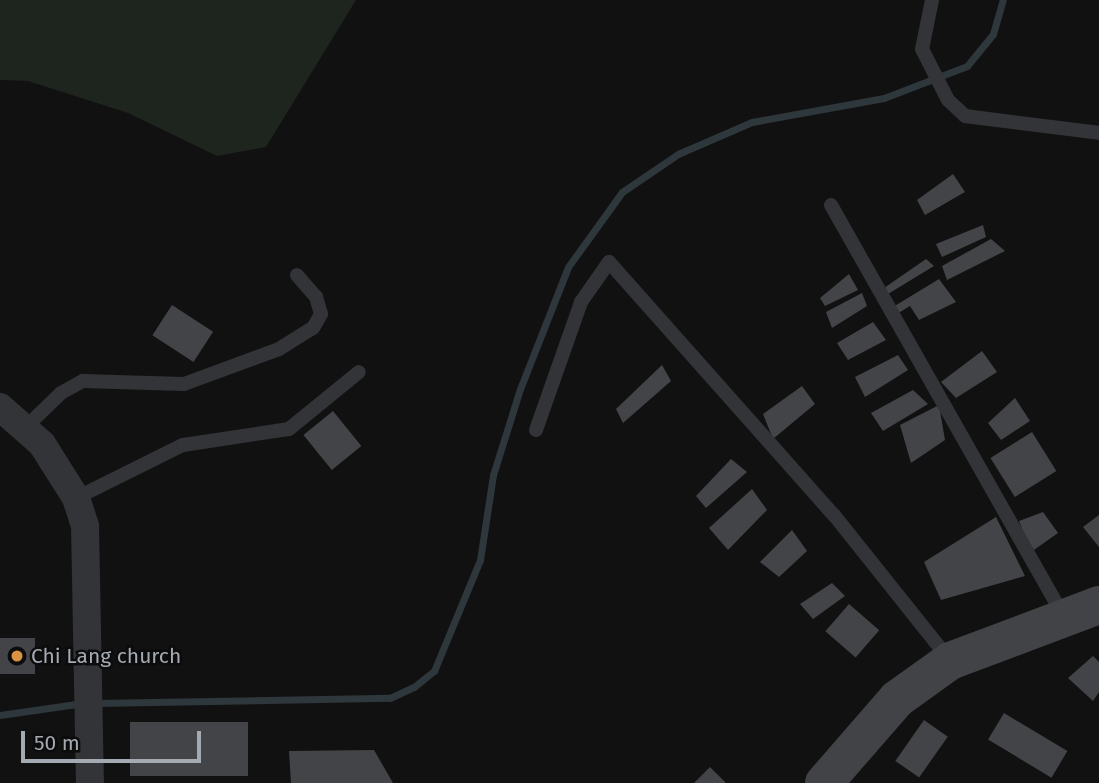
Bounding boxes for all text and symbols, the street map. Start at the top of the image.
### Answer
place label: Chi Lang church [31,643,181,669]
marker: Chi Lang church [9,648,25,664]
scale bar [24,716,205,760]
text: 50 m [34,730,80,756]

